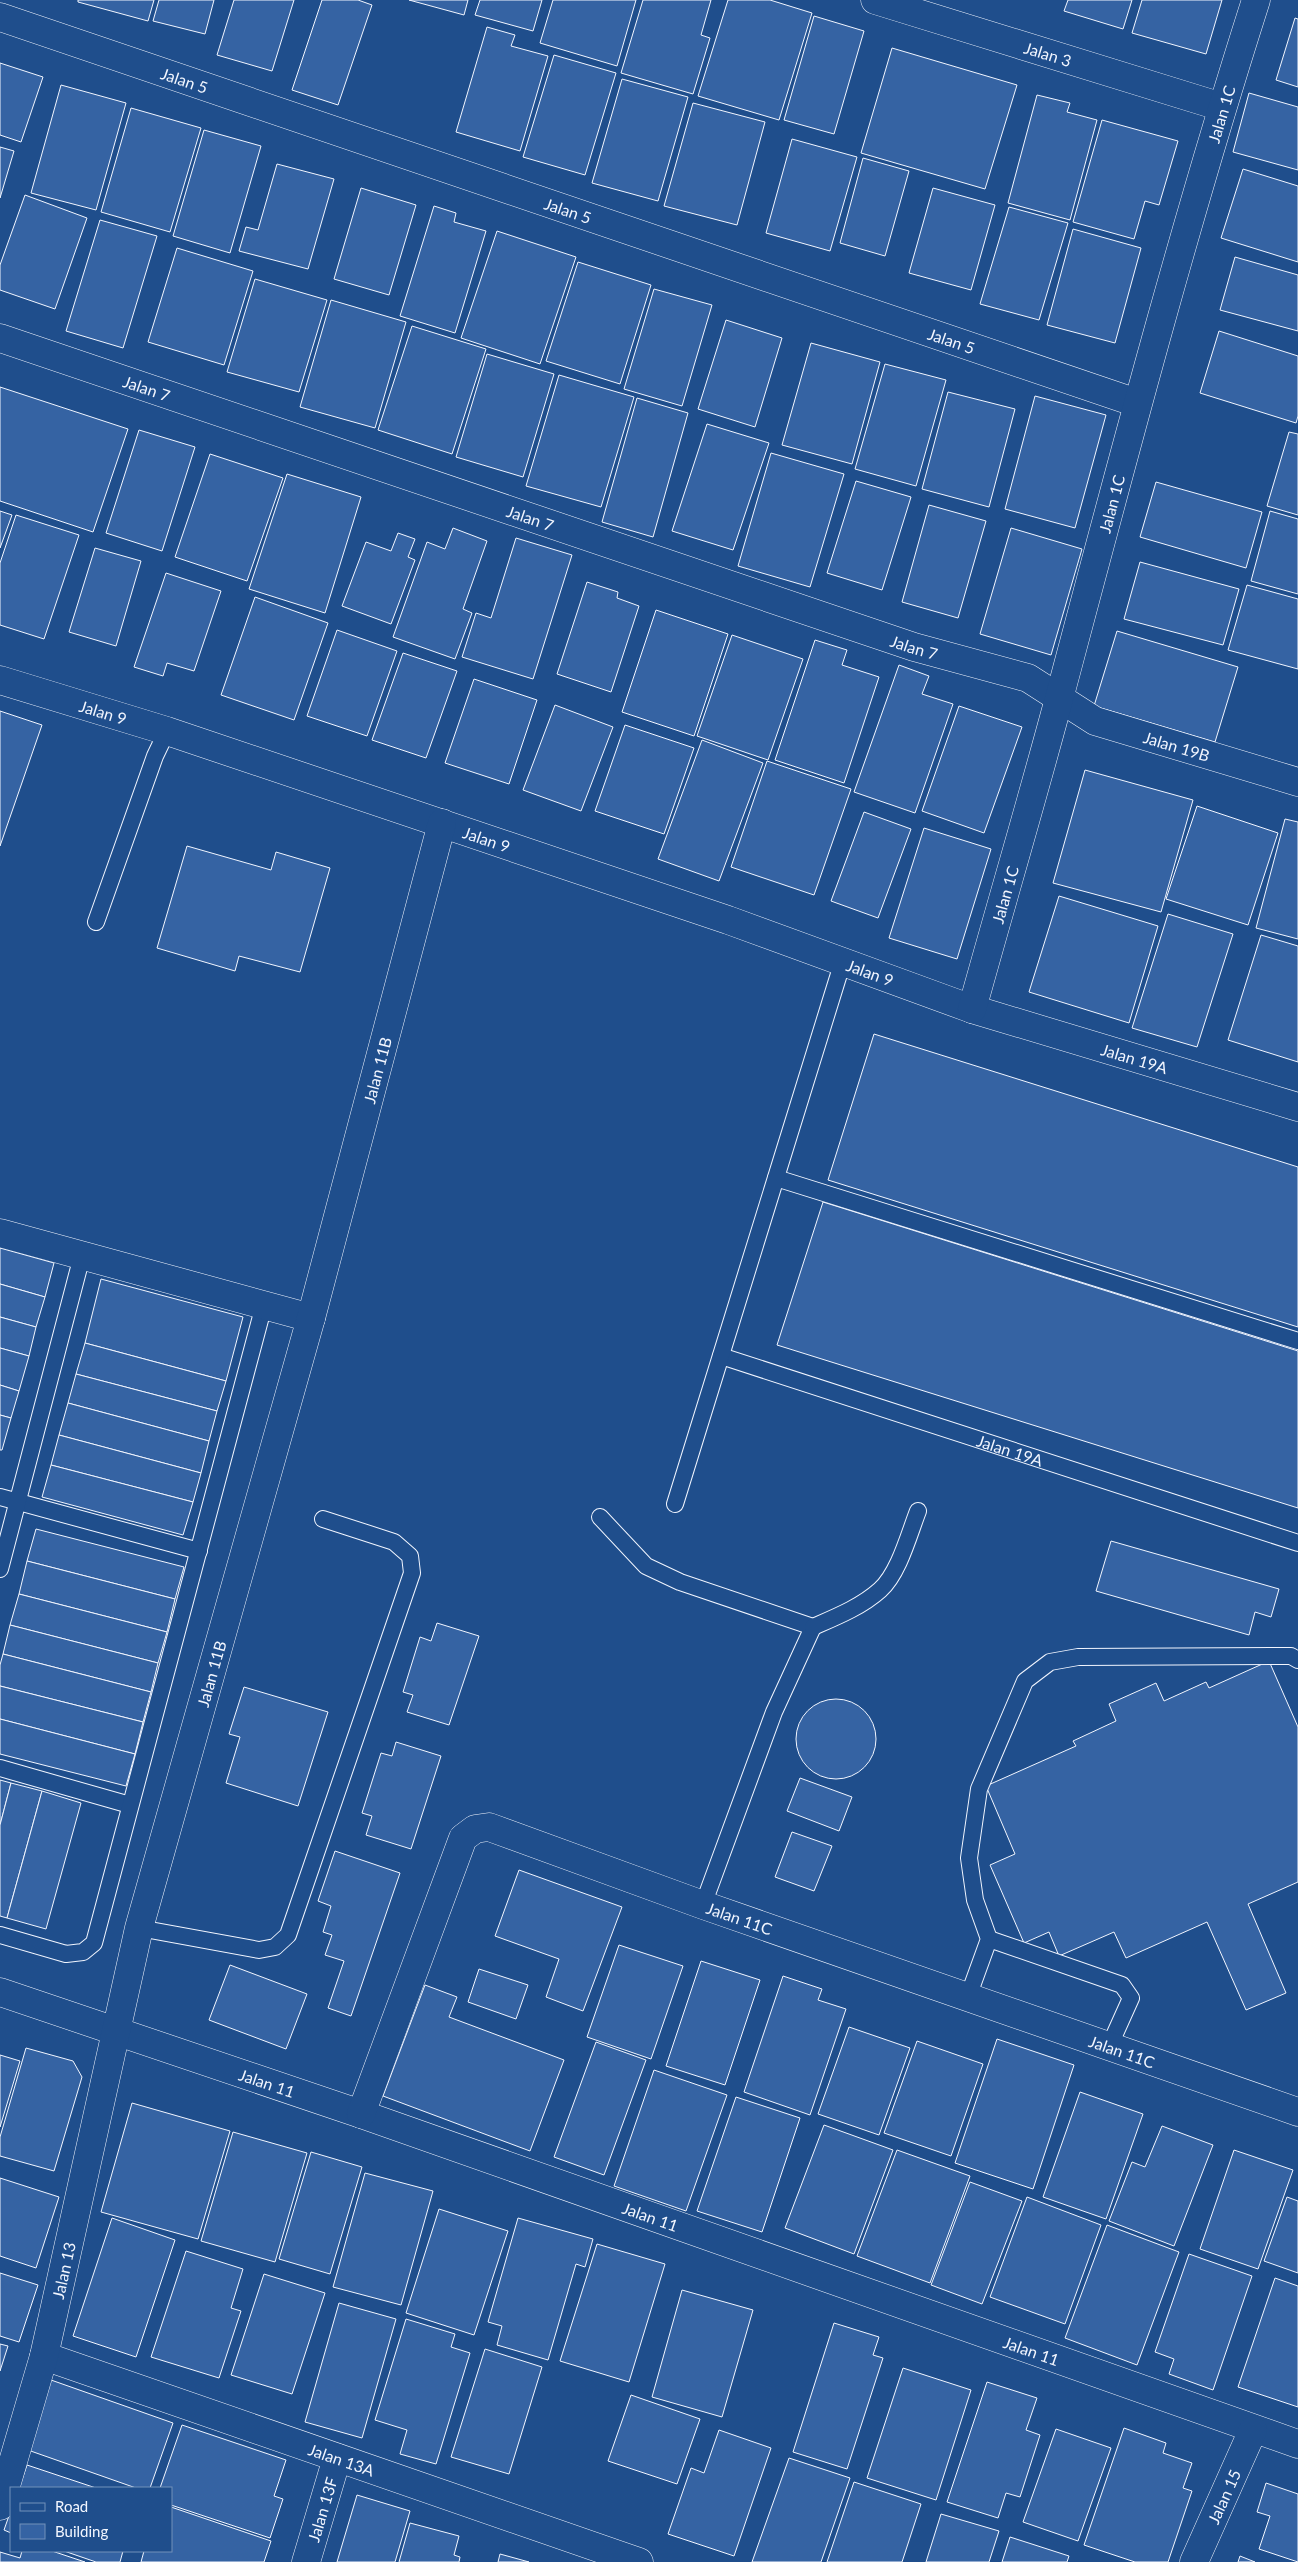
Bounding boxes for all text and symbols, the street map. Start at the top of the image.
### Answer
street label: Jalan 3 [1022,37,1074,70]
street label: Jalan 5 [159,63,211,96]
street label: Jalan 1C [1203,83,1238,145]
street label: Jalan 5 [542,193,594,227]
street label: Jalan 5 [926,323,978,357]
street label: Jalan 7 [121,371,173,404]
street label: Jalan 1C [1094,472,1128,535]
street label: Jalan 7 [505,501,557,534]
street label: Jalan 7 [888,630,940,663]
street label: Jalan 9 [77,695,129,728]
street label: Jalan 19B [1141,727,1212,764]
street label: Jalan 9 [461,822,513,855]
street label: Jalan 1C [987,863,1022,925]
street label: Jalan 9 [844,955,896,989]
street label: Jalan 11B [359,1035,395,1105]
street label: Jalan 19A [1099,1039,1170,1077]
street label: Jalan 19A [975,1430,1046,1469]
street label: Jalan 11B [192,1638,229,1709]
street label: Jalan 11C [704,1898,775,1938]
street label: Jalan 11C [1087,2031,1158,2071]
street label: Jalan 11 [237,2064,298,2101]
street label: Jalan 11 [620,2197,681,2235]
street label: Jalan 13 [47,2240,79,2301]
street label: Jalan 11 [1001,2332,1062,2369]
street label: Jalan 13A [306,2439,377,2479]
street label: Jalan 15 [1203,2466,1244,2527]
street label: Jalan 13F [303,2475,340,2544]
legend [10,2487,172,2552]
text: Road [55,2497,88,2515]
text: Building [55,2522,108,2540]

